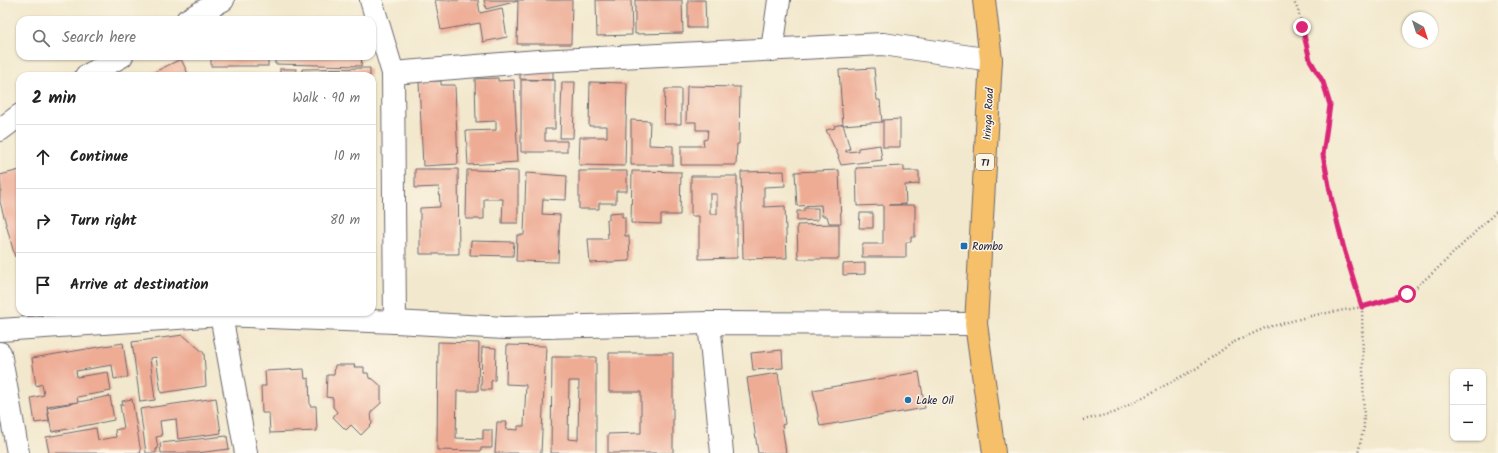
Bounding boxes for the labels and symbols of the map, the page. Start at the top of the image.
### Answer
north arrow [1402,12,1438,48]
route end [1293,18,1311,36]
street label: Iringa Road [979,87,999,141]
road number: T1 [976,154,994,170]
place label: Rombo [972,238,1003,256]
marker: Rombo [959,241,969,251]
route start [1398,285,1416,303]
place label: Lake Oil [916,392,954,410]
marker: Lake Oil [903,395,913,405]

